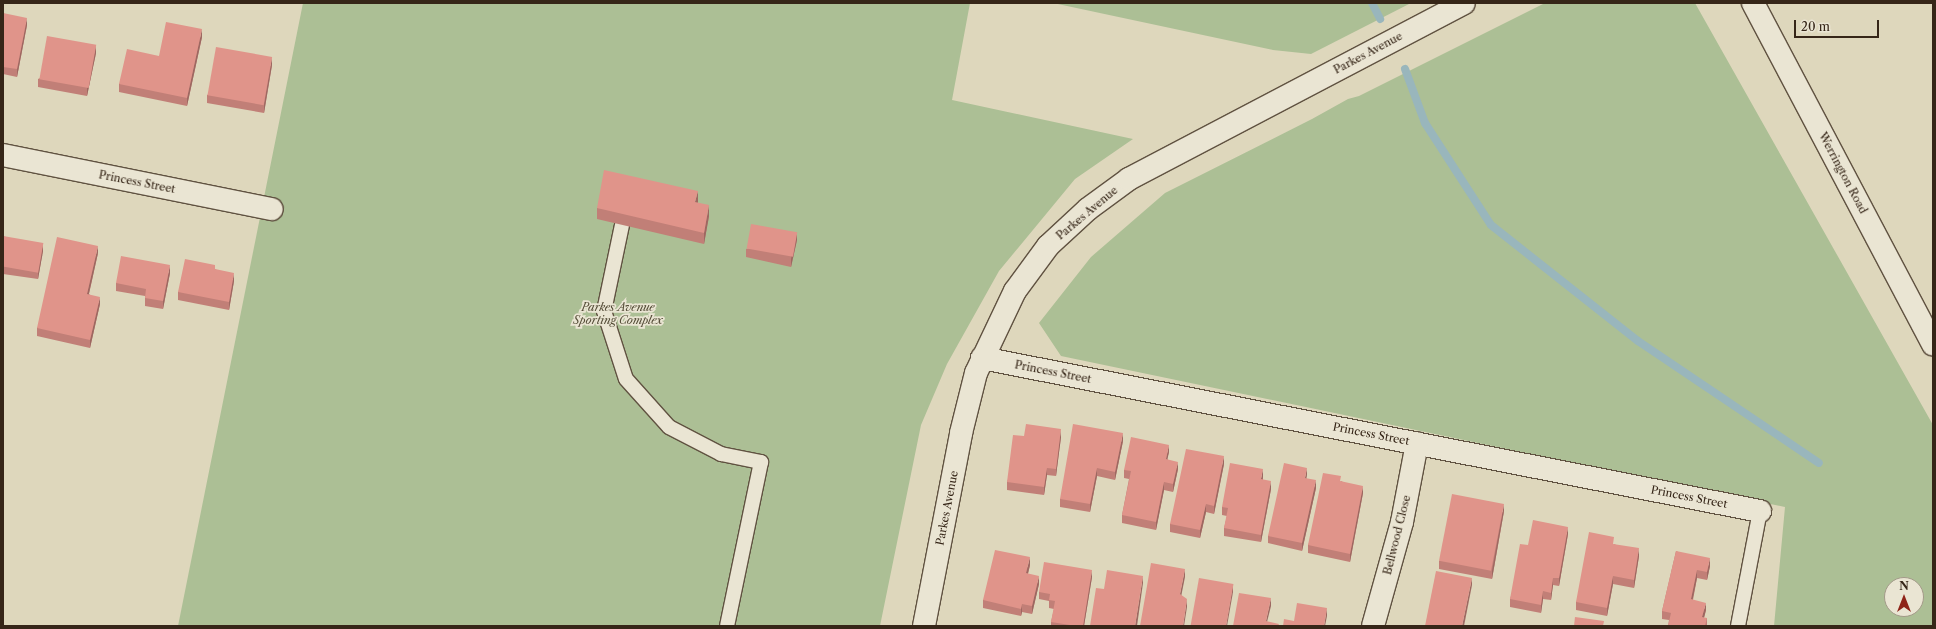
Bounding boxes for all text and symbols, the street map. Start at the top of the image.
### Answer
scale bar [1796,12,1881,38]
text: 20 m [1801,19,1830,34]
street label: Parkes Avenue [1331,29,1405,77]
street label: Werrington Road [1816,130,1870,216]
street label: Princess Street [98,168,176,196]
street label: Parkes Avenue [1053,183,1121,243]
park label: Parkes Avenue Sporting Complex [573,301,663,327]
street label: Princess Street [1014,358,1092,386]
street label: Princess Street [1332,420,1410,448]
street label: Parkes Avenue [933,469,961,547]
street label: Princess Street [1650,483,1728,511]
street label: Bellwood Close [1381,494,1413,576]
north arrow [1884,577,1924,617]
text: N [1899,579,1909,593]

